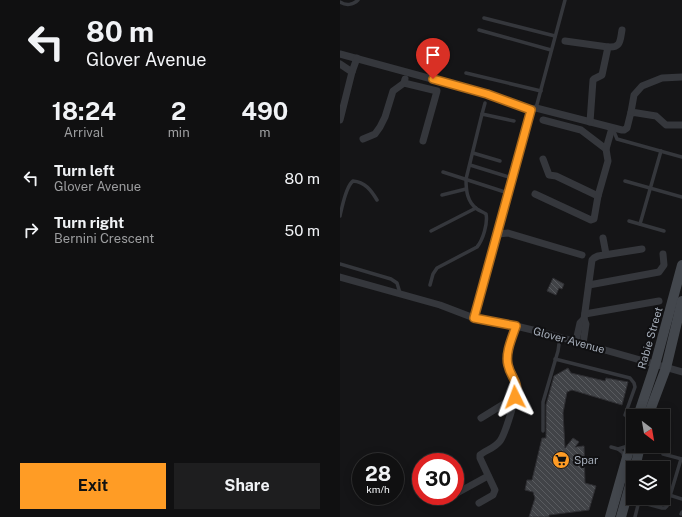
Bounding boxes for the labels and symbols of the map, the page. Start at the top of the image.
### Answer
pin [416,38,450,79]
street label: Rabie Street [635,306,665,370]
street label: Glover Avenue [532,325,606,355]
position arrow [494,376,536,418]
north arrow [626,409,670,453]
supermarket icon: Spar [551,450,571,470]
speed limit sign: 30 [412,453,464,505]
place label: Spar [574,454,598,466]

